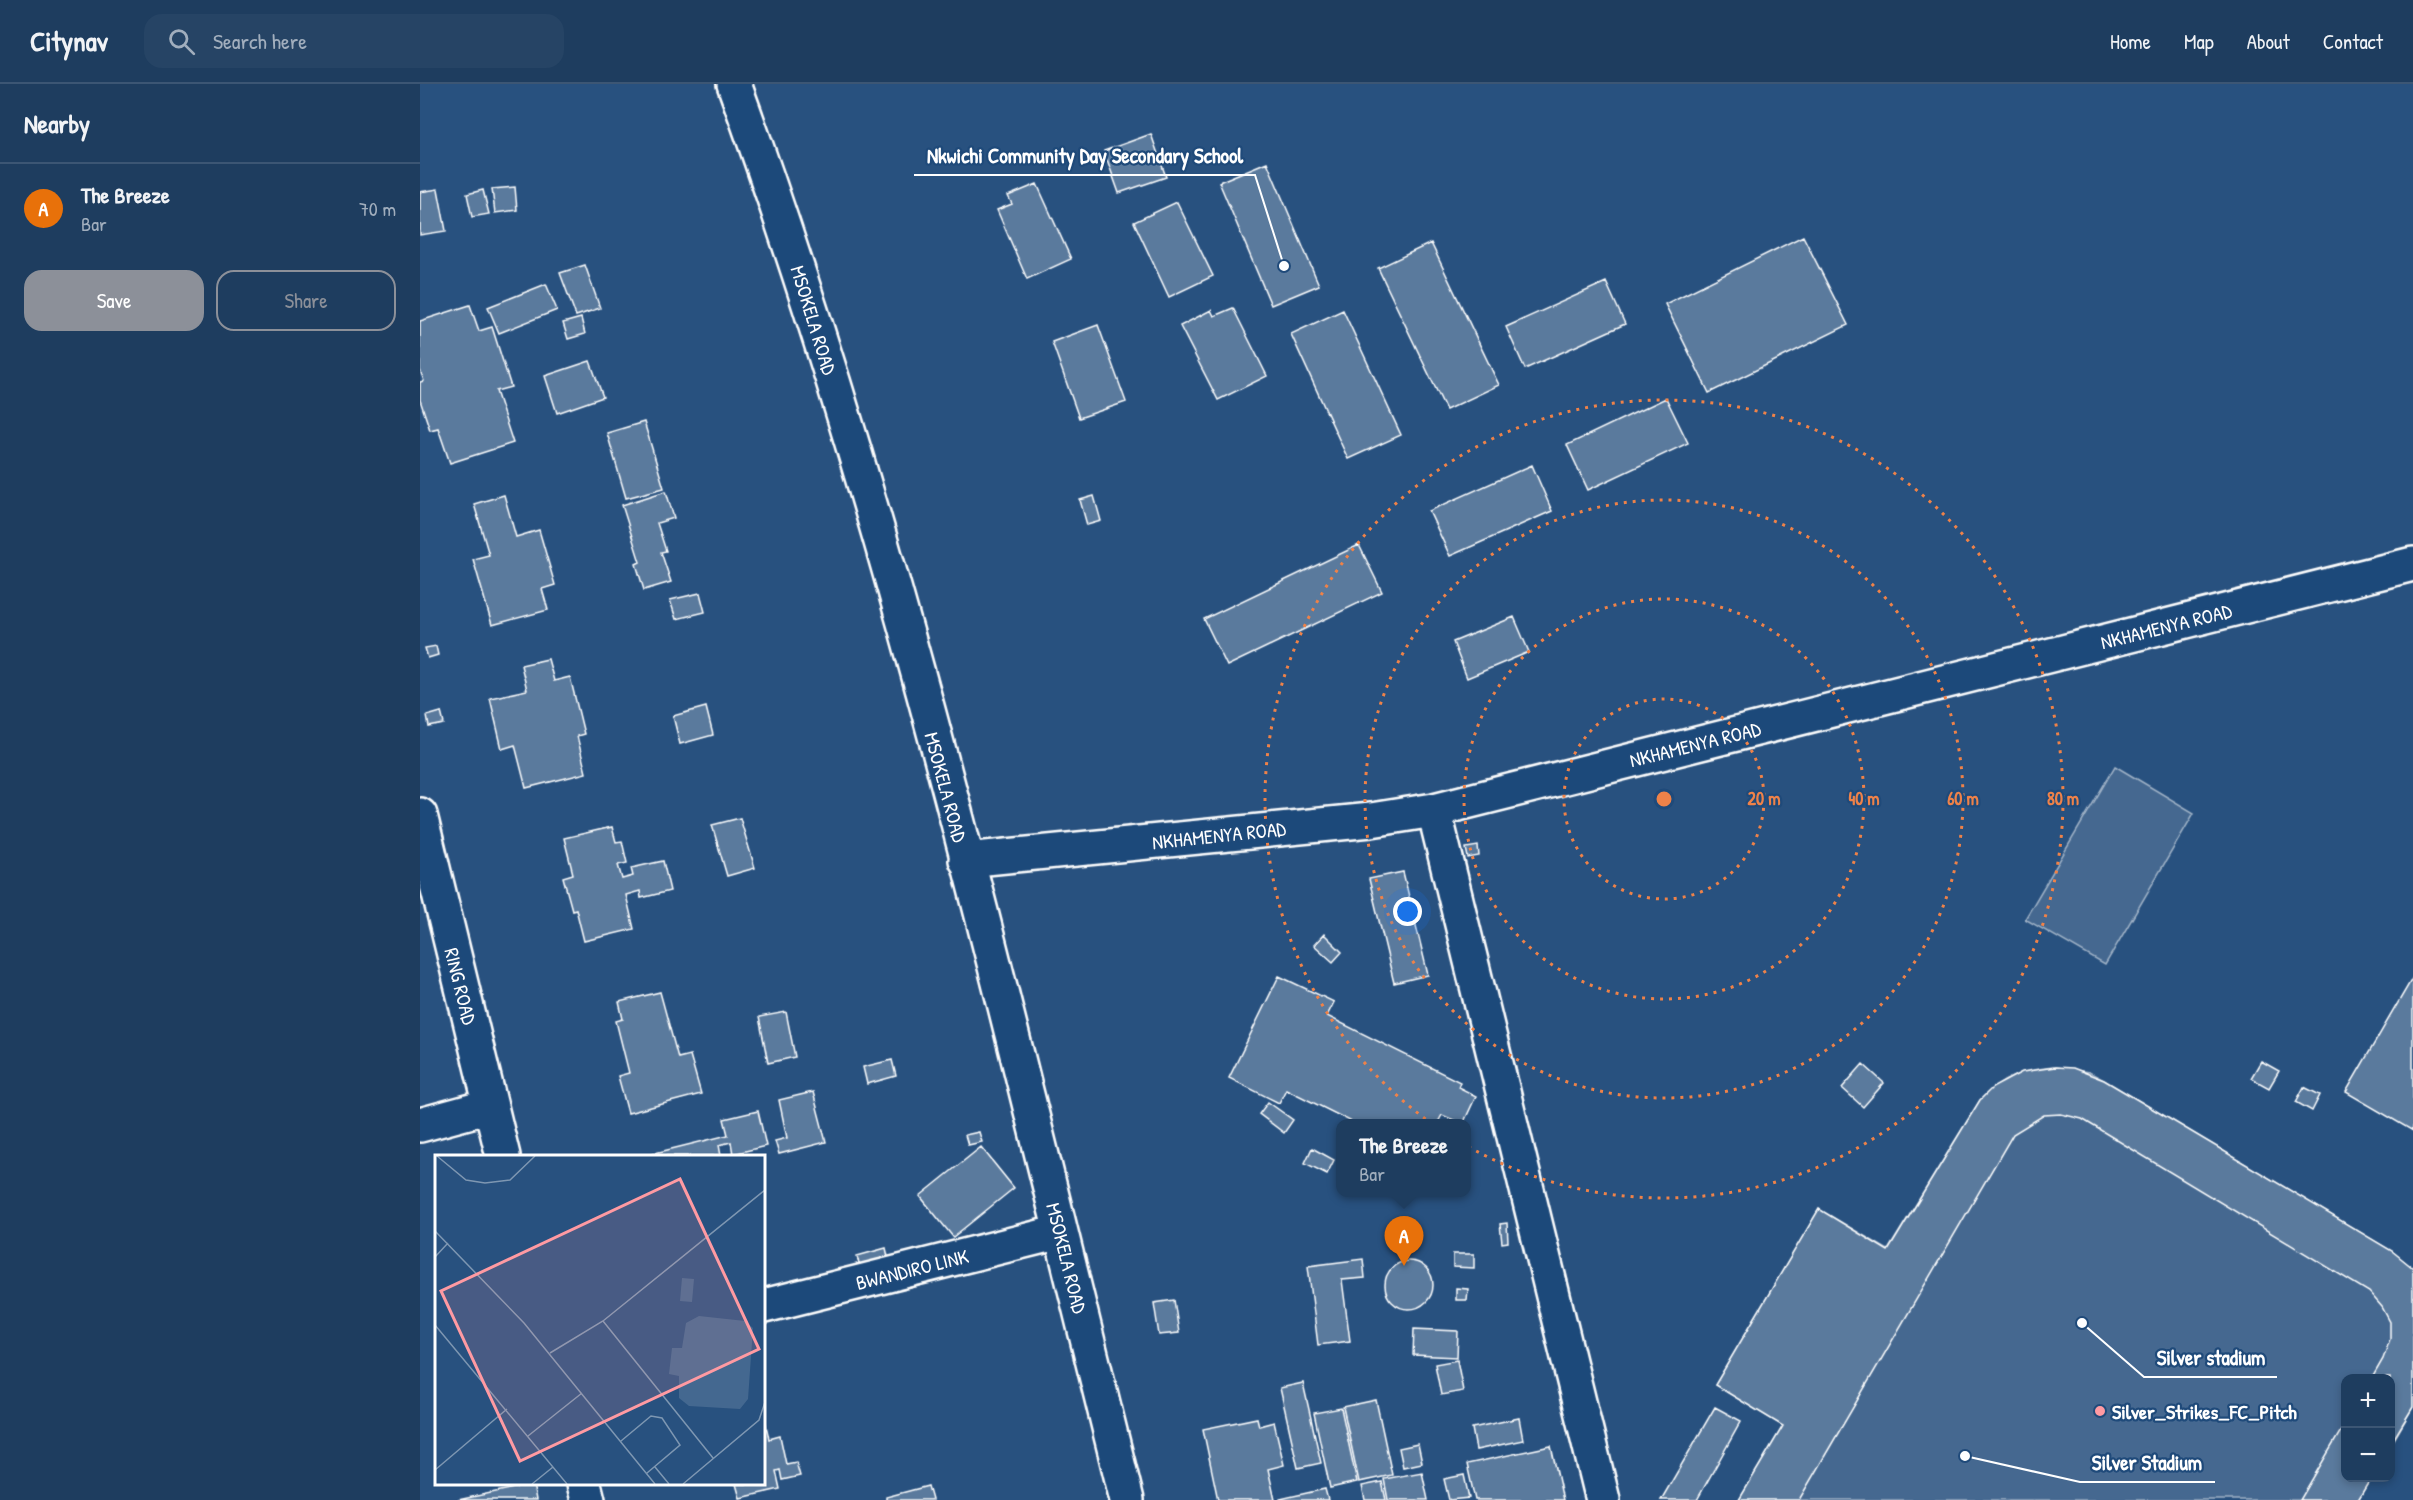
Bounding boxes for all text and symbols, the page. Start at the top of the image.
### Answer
search box [144,14,564,68]
text: Citynav [30,22,108,60]
icon: search [165,25,198,58]
text: Search here [213,26,307,56]
text: Home [2110,27,2151,56]
text: Map [2184,27,2214,56]
text: About [2247,27,2290,56]
text: Contact [2323,27,2383,56]
text: Nearby [24,106,90,141]
callout: Nkwichi Community Day Secondary School [914,136,1255,175]
text: Nkwichi Community Day Secondary School [927,141,1244,171]
text: The Breeze [81,180,170,210]
text: A [39,195,48,222]
text: 70 m [359,195,396,222]
text: Bar [81,210,107,237]
street label: MSOKELA ROAD [785,262,844,378]
button: Save [24,270,204,331]
button: Share [216,270,396,331]
street label: NKHAMENYA ROAD [2098,597,2235,655]
street label: NKHAMENYA ROAD [1627,715,1764,773]
street label: MSOKELA ROAD [918,729,974,845]
text: 20 m [1748,786,1780,811]
text: 40 m [1848,786,1880,811]
text: 60 m [1947,786,1979,811]
text: 80 m [2047,786,2079,811]
centre of rings [1654,789,1674,809]
street label: NKHAMENYA ROAD [1151,815,1288,855]
your location [1393,897,1422,926]
street label: RING ROAD [438,945,484,1028]
popup [1336,1119,1471,1197]
text: The Breeze [1359,1130,1448,1160]
inset map [435,1155,765,1485]
text: Bar [1359,1160,1385,1187]
street label: MSOKELA ROAD [1040,1200,1094,1316]
pin: A [1384,1216,1424,1266]
street label: BWANDIRO LINK [853,1242,972,1296]
callout: Silver stadium [2144,1338,2277,1377]
text: Silver stadium [2157,1343,2265,1372]
map controls [2341,1374,2395,1482]
button: + [2341,1374,2395,1428]
place label: Silver_Strikes_FC_Pitch [2112,1398,2297,1425]
marker: Silver_Strikes_FC_Pitch [2093,1404,2107,1418]
button: − [2341,1428,2395,1482]
callout: Silver Stadium [2080,1443,2215,1482]
text: Silver Stadium [2092,1448,2202,1477]

